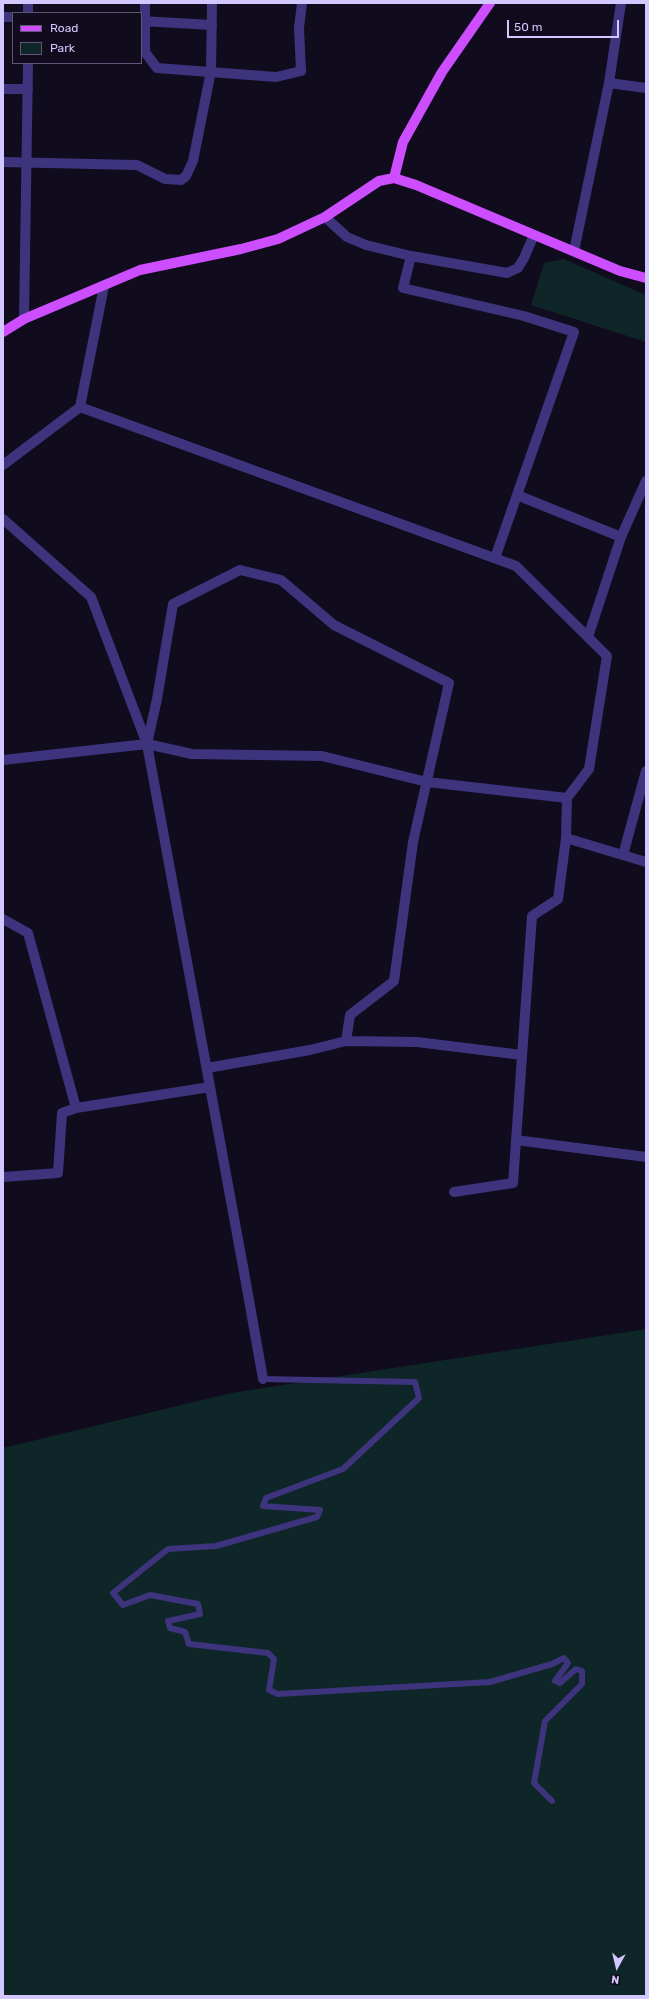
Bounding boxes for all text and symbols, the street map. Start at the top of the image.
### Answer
legend [12,12,142,64]
scale bar [509,12,621,38]
text: 50 m [514,20,542,34]
text: Road [50,21,78,35]
text: Park [50,41,75,55]
north arrow [597,1947,637,1987]
text: N [610,1972,620,1986]

